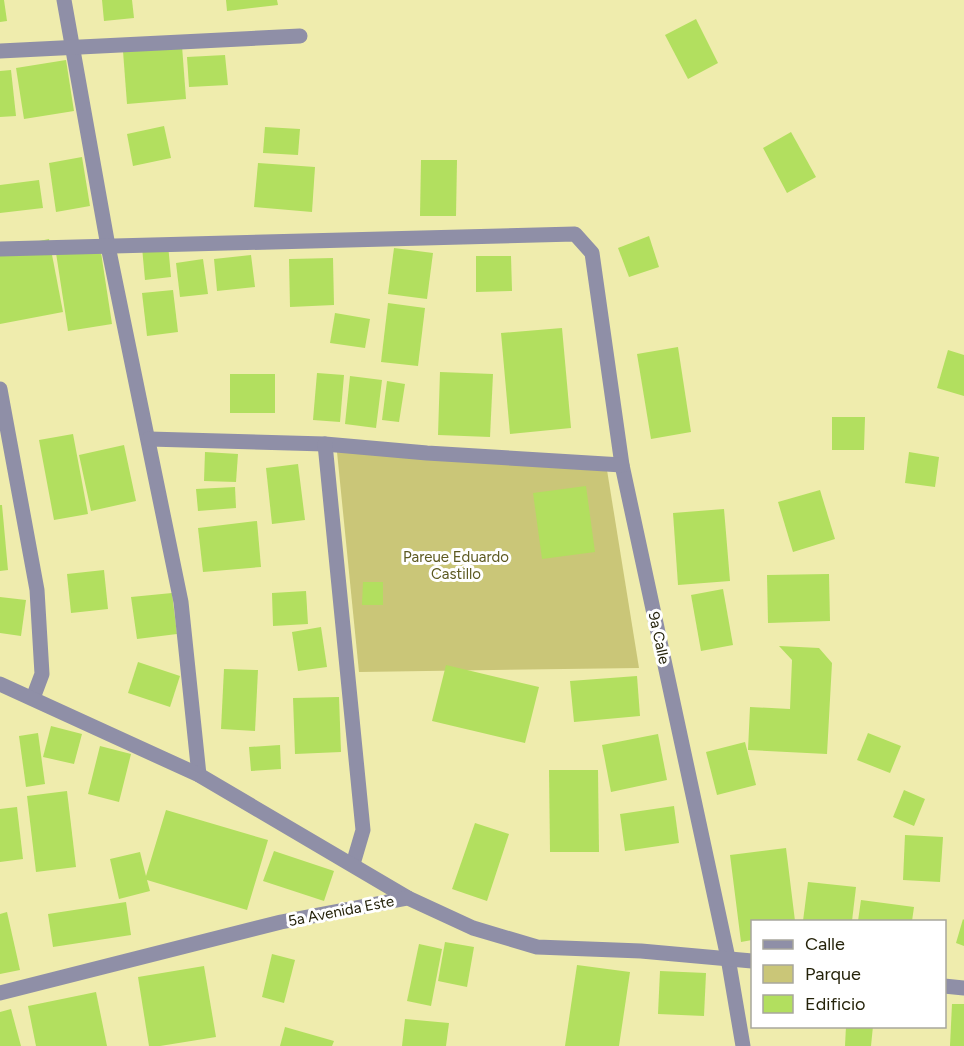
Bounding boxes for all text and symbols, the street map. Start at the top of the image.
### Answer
park label: Pareue Eduardo Castillo [403,548,509,583]
street label: 9a Calle [645,610,673,666]
street label: 5a Avenida Este [287,892,395,930]
legend [751,920,946,1028]
text: Calle [805,933,845,955]
text: Parque [805,963,861,985]
text: Edificio [805,993,866,1015]

